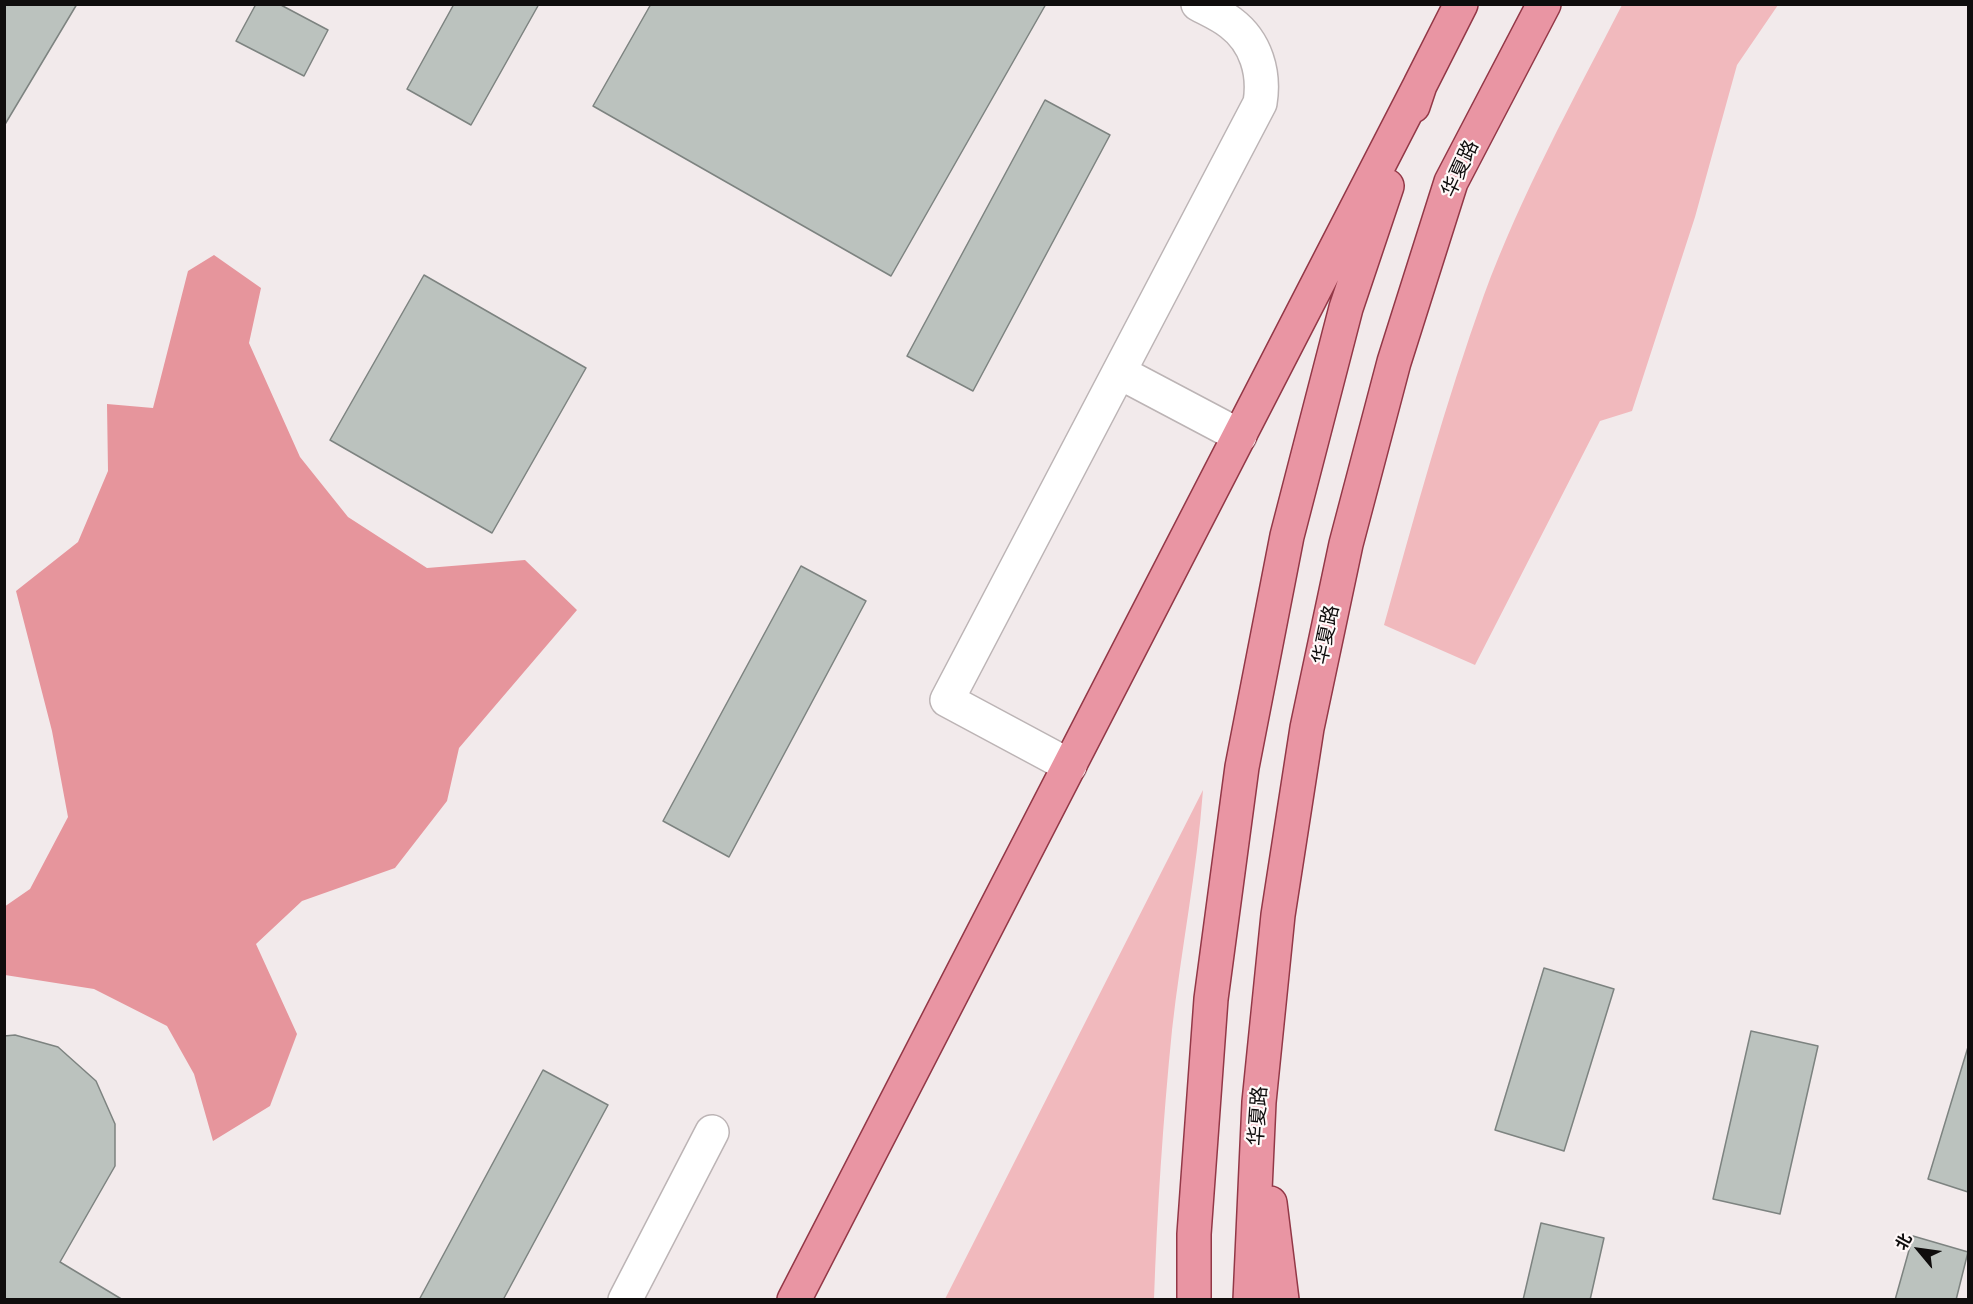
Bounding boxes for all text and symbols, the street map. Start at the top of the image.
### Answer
street label: 华夏路 [1437,137,1485,201]
street label: 华夏路 [1309,603,1345,667]
street label: 华夏路 [1245,1085,1273,1147]
north arrow [1889,1220,1949,1280]
text: 北 [1890,1229,1917,1254]

